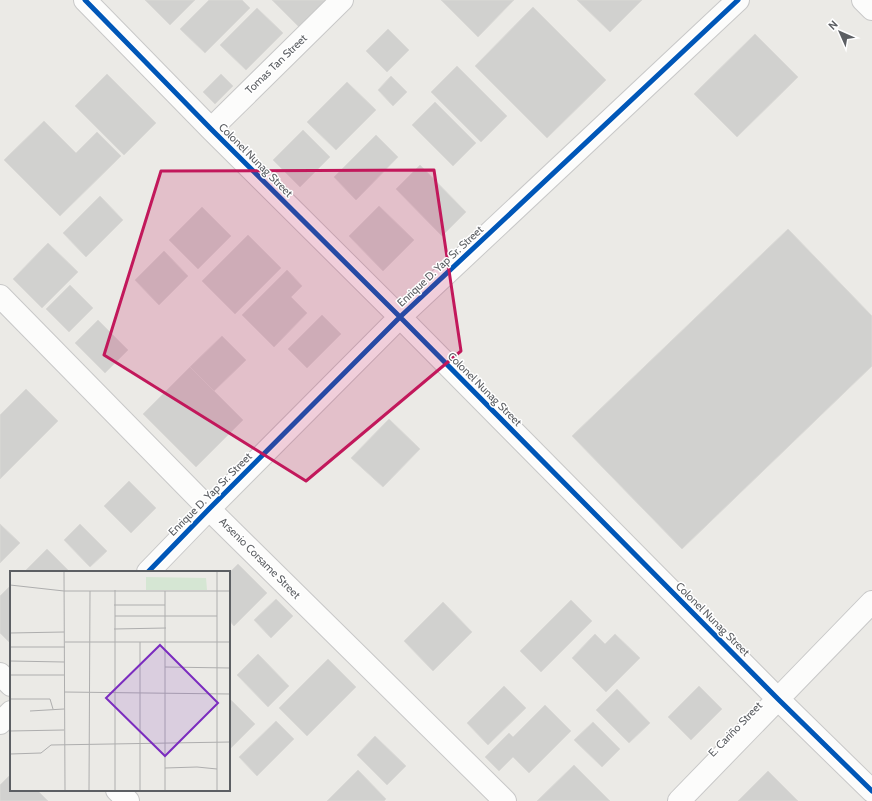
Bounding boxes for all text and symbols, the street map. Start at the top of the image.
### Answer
north arrow [820,12,860,52]
text: N [825,17,841,33]
street label: Tomas Tan Street [242,31,310,97]
street label: Colonel Nunag Street [216,120,296,200]
street label: Enrique D. Yap Sr. Street [394,222,486,309]
street label: Colonel Nunag Street [445,349,525,429]
street label: Enrique D. Yap Sr. Street [165,449,255,539]
street label: Arsenio Corsame Street [216,514,304,602]
inset map [10,571,230,791]
street label: Colonel Nunag Street [673,579,753,659]
street label: E. Cariño Street [705,698,765,760]

